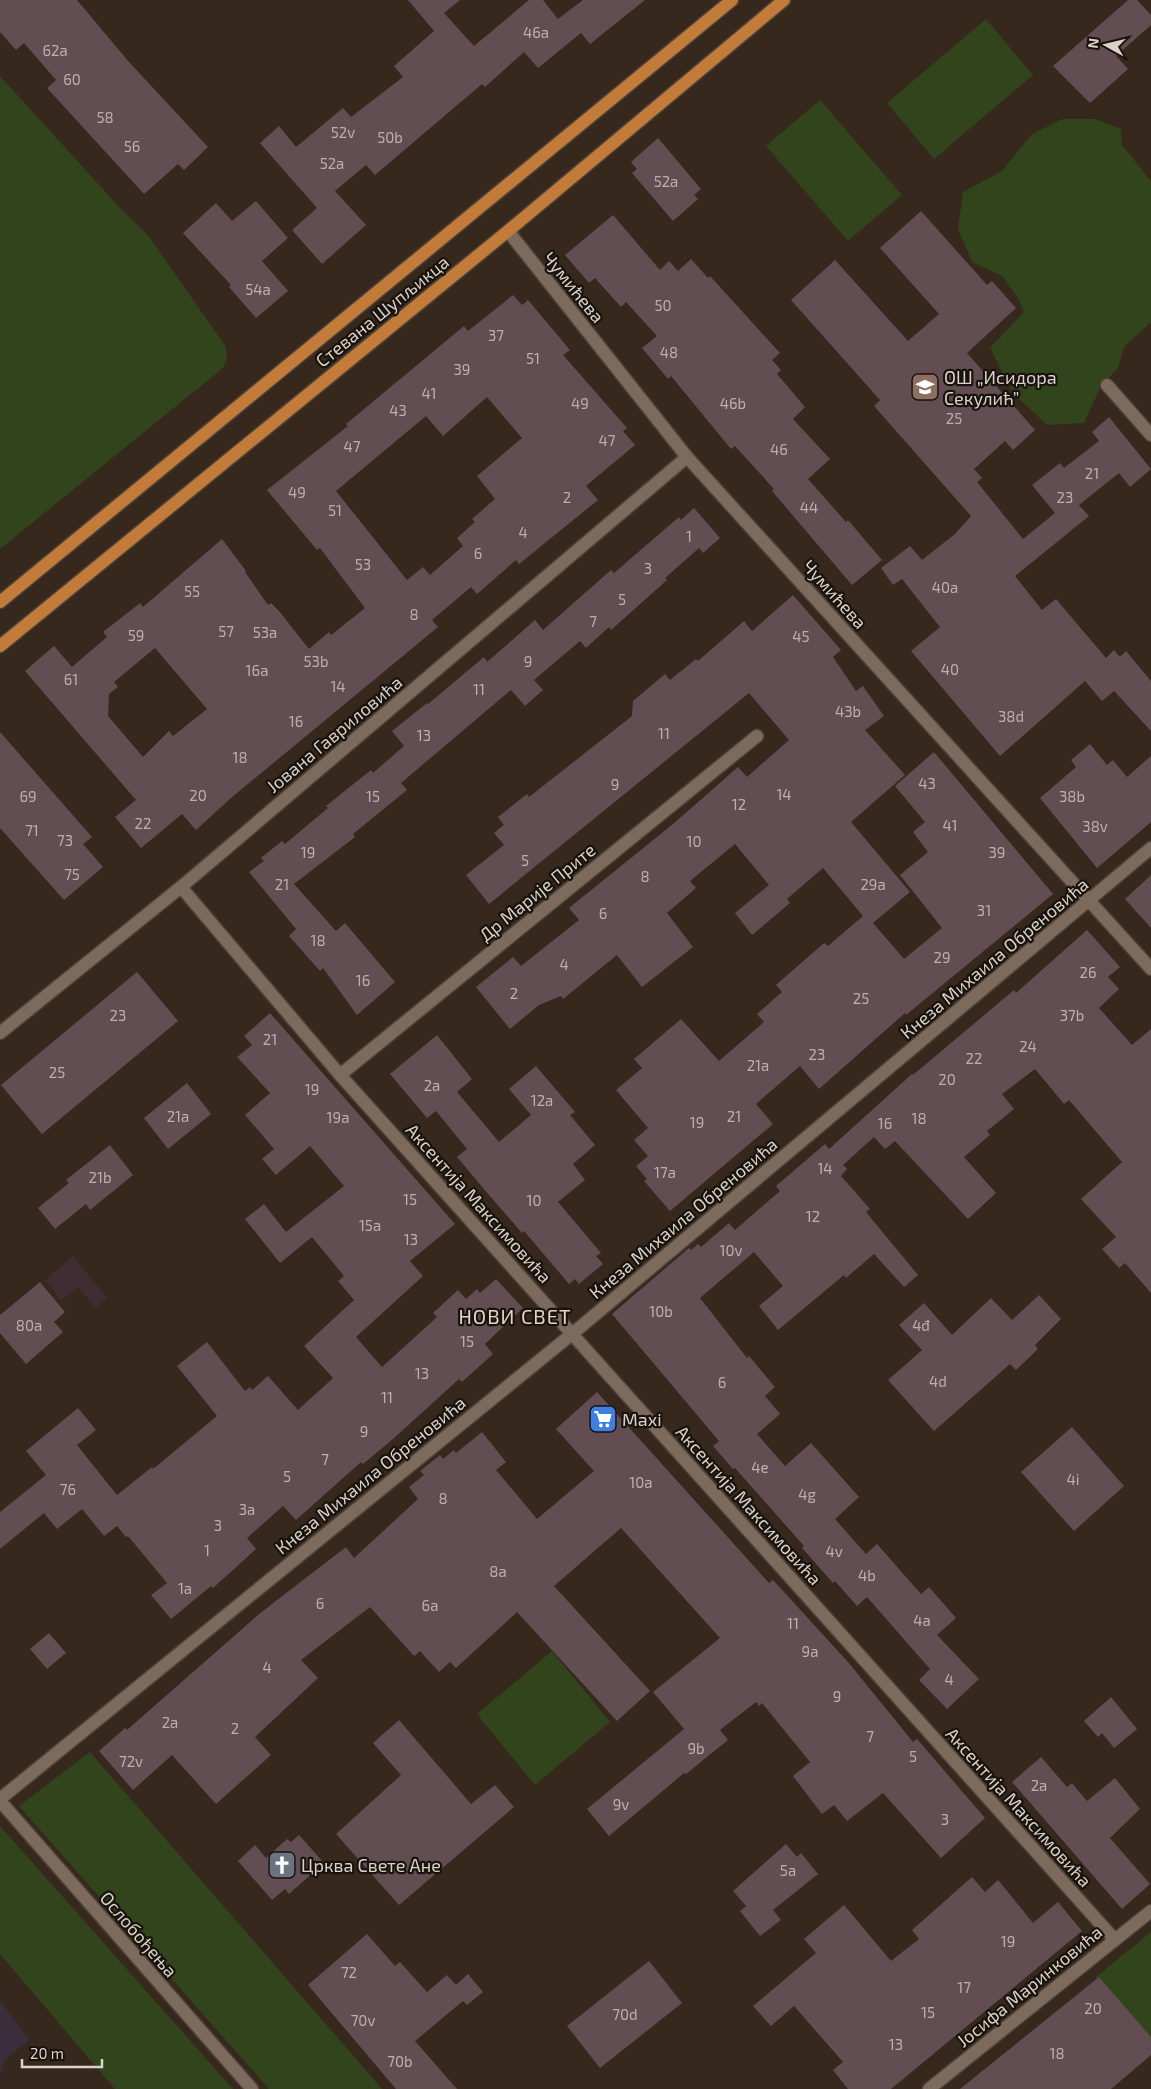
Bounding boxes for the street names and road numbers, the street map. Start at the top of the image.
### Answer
street label: Чумићева [539,247,609,327]
street label: Стевана Шупљикца [311,251,453,371]
street label: Чумићева [798,555,872,633]
street label: Јована Гавриловића [262,671,406,797]
street label: Др Марије Прите [474,838,600,946]
street label: Кнеза Михаила Обреновића [896,873,1092,1043]
street label: Аксентија Максимовића [402,1119,556,1287]
street label: Кнеза Михаила Обреновића [585,1133,781,1303]
street label: Кнеза Михаила Обреновића [270,1391,470,1559]
street label: Аксентија Максимовића [672,1421,826,1589]
street label: Аксентија Максимовића [942,1723,1096,1891]
street label: Ослобођења [96,1887,182,1981]
street label: Јосифа Маринковића [952,1921,1106,2051]

